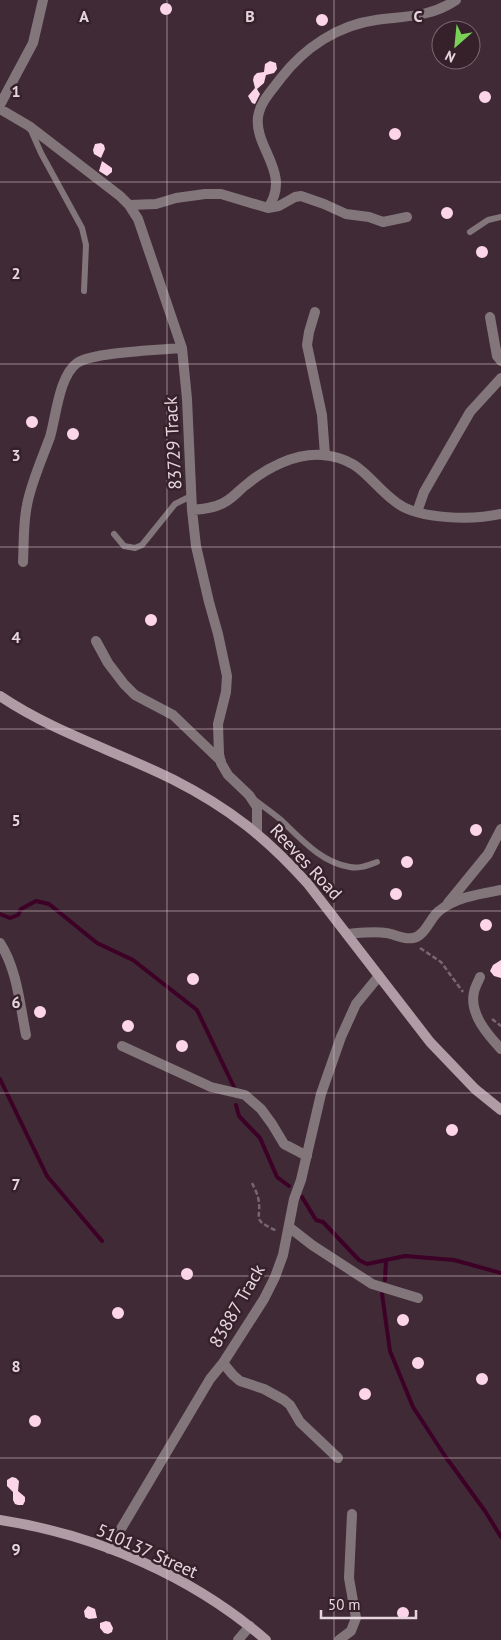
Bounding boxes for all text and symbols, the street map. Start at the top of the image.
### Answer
text: A [79,6,89,26]
text: B [245,6,255,26]
text: C [414,6,423,26]
north arrow [431,20,481,70]
text: N [442,46,458,67]
text: 1 [11,81,21,101]
text: 2 [11,263,21,283]
street label: 83729 Track [159,396,186,490]
text: 3 [11,445,21,465]
text: 4 [11,627,21,647]
text: 5 [11,810,21,830]
street label: Reeves Road [265,819,347,904]
text: 6 [11,992,21,1012]
text: 7 [11,1174,21,1194]
street label: 83887 Track [204,1260,270,1351]
text: 8 [11,1356,21,1376]
street label: 510137 Street [93,1518,202,1583]
text: 9 [11,1539,21,1559]
scale bar [321,1588,416,1620]
text: 50 m [328,1595,361,1614]

